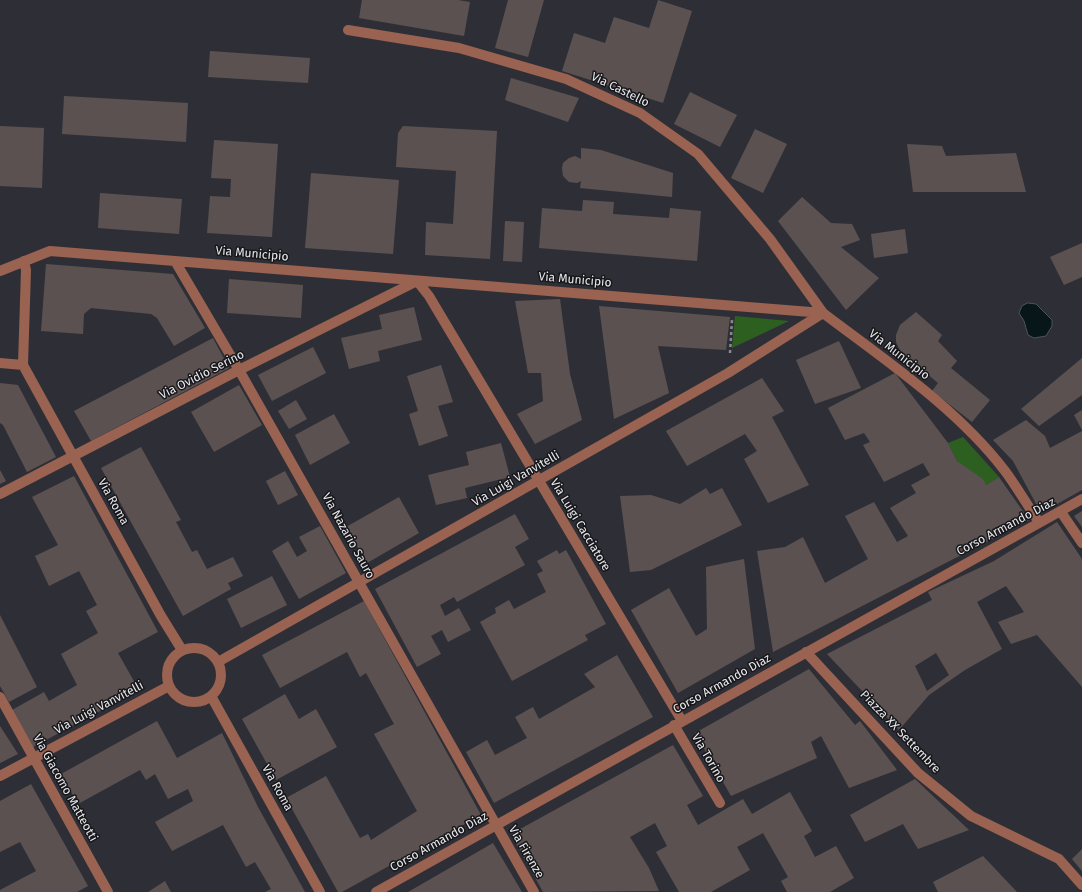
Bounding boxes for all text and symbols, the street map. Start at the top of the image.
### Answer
street label: Via Castello [589,70,651,110]
street label: Via Municipio [215,244,289,264]
street label: Via Municipio [538,270,612,290]
street label: Via Municipio [866,327,932,383]
street label: Via Ovidio Serino [157,347,247,403]
street label: Via Luigi Vanvitelli [470,448,562,510]
street label: Via Roma [94,476,132,528]
street label: Via Luigi Cacciatore [547,476,613,574]
street label: Via Nazario Sauro [319,491,377,581]
street label: Corso Armando Diaz [954,495,1058,559]
street label: Corso Armando Diaz [671,651,773,717]
street label: Via Luigi Vanvitelli [52,678,146,738]
street label: Piazza XX Settembre [857,688,943,776]
street label: Via Torino [688,731,728,785]
street label: Via Giacomo Matteotti [30,732,100,844]
street label: Via Roma [258,762,296,814]
street label: Corso Armando Diaz [388,809,490,875]
street label: Via Firenze [505,823,547,881]

